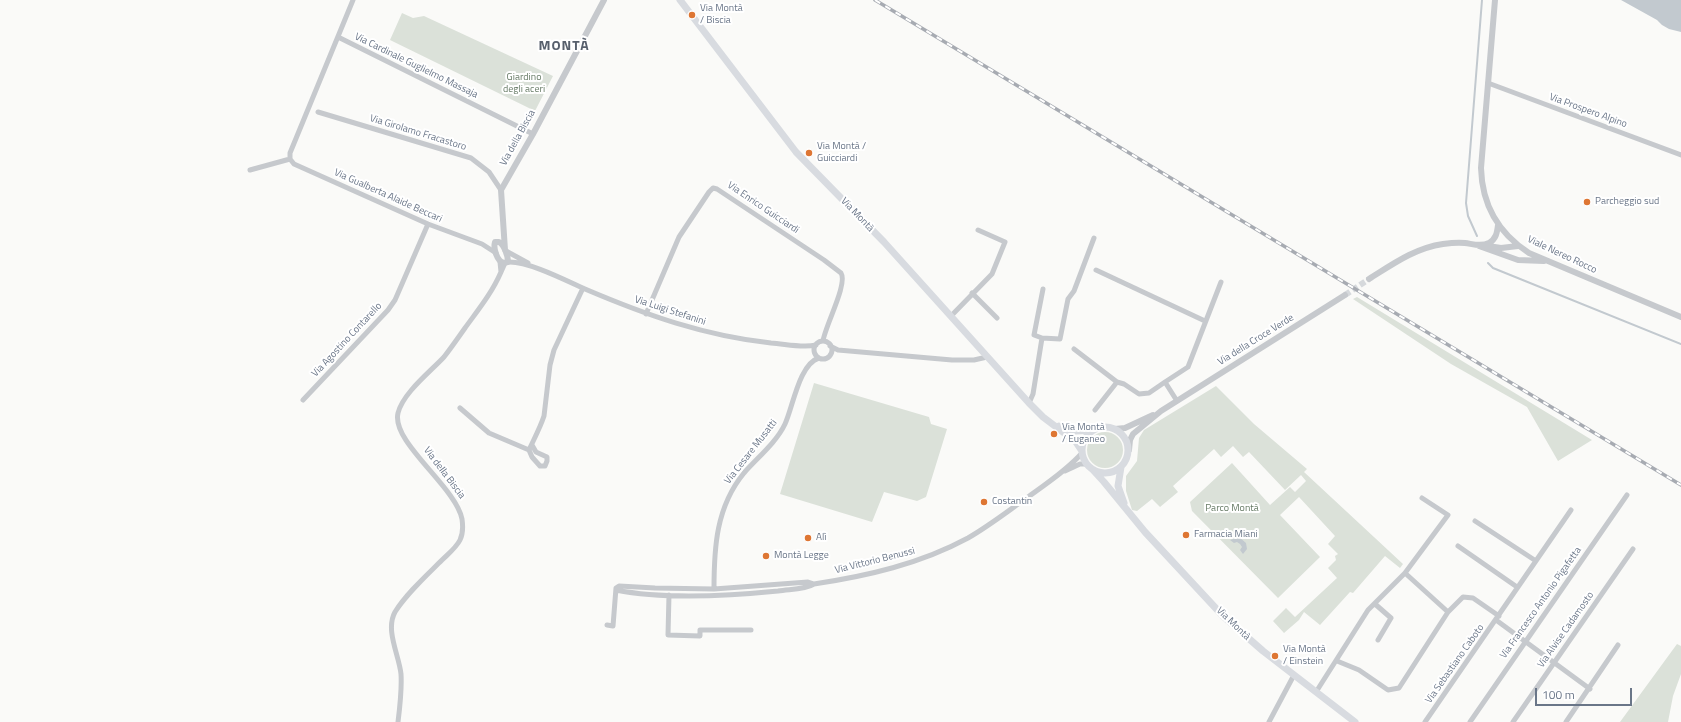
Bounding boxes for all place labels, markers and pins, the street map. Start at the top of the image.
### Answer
place label: Via Montà / Biscia [700,3,743,26]
marker: Via Montà / Biscia [687,10,697,20]
place label: Via Montà / Guicciardi [817,141,866,164]
marker: Via Montà / Guicciardi [804,148,814,158]
place label: Parcheggio sud [1595,196,1659,208]
marker: Parcheggio sud [1582,197,1592,207]
place label: Via Montà / Euganeo [1062,422,1105,446]
marker: Via Montà / Euganeo [1049,429,1059,439]
place label: Costantin [992,496,1032,508]
marker: Costantin [979,497,989,507]
place label: Farmacia Miani [1194,529,1258,541]
marker: Farmacia Miani [1181,530,1191,540]
place label: Alì [816,532,827,544]
marker: Alì [803,533,813,543]
place label: Montà Legge [774,550,829,562]
marker: Montà Legge [761,551,771,561]
place label: Via Montà / Einstein [1283,644,1326,668]
marker: Via Montà / Einstein [1270,651,1280,661]

